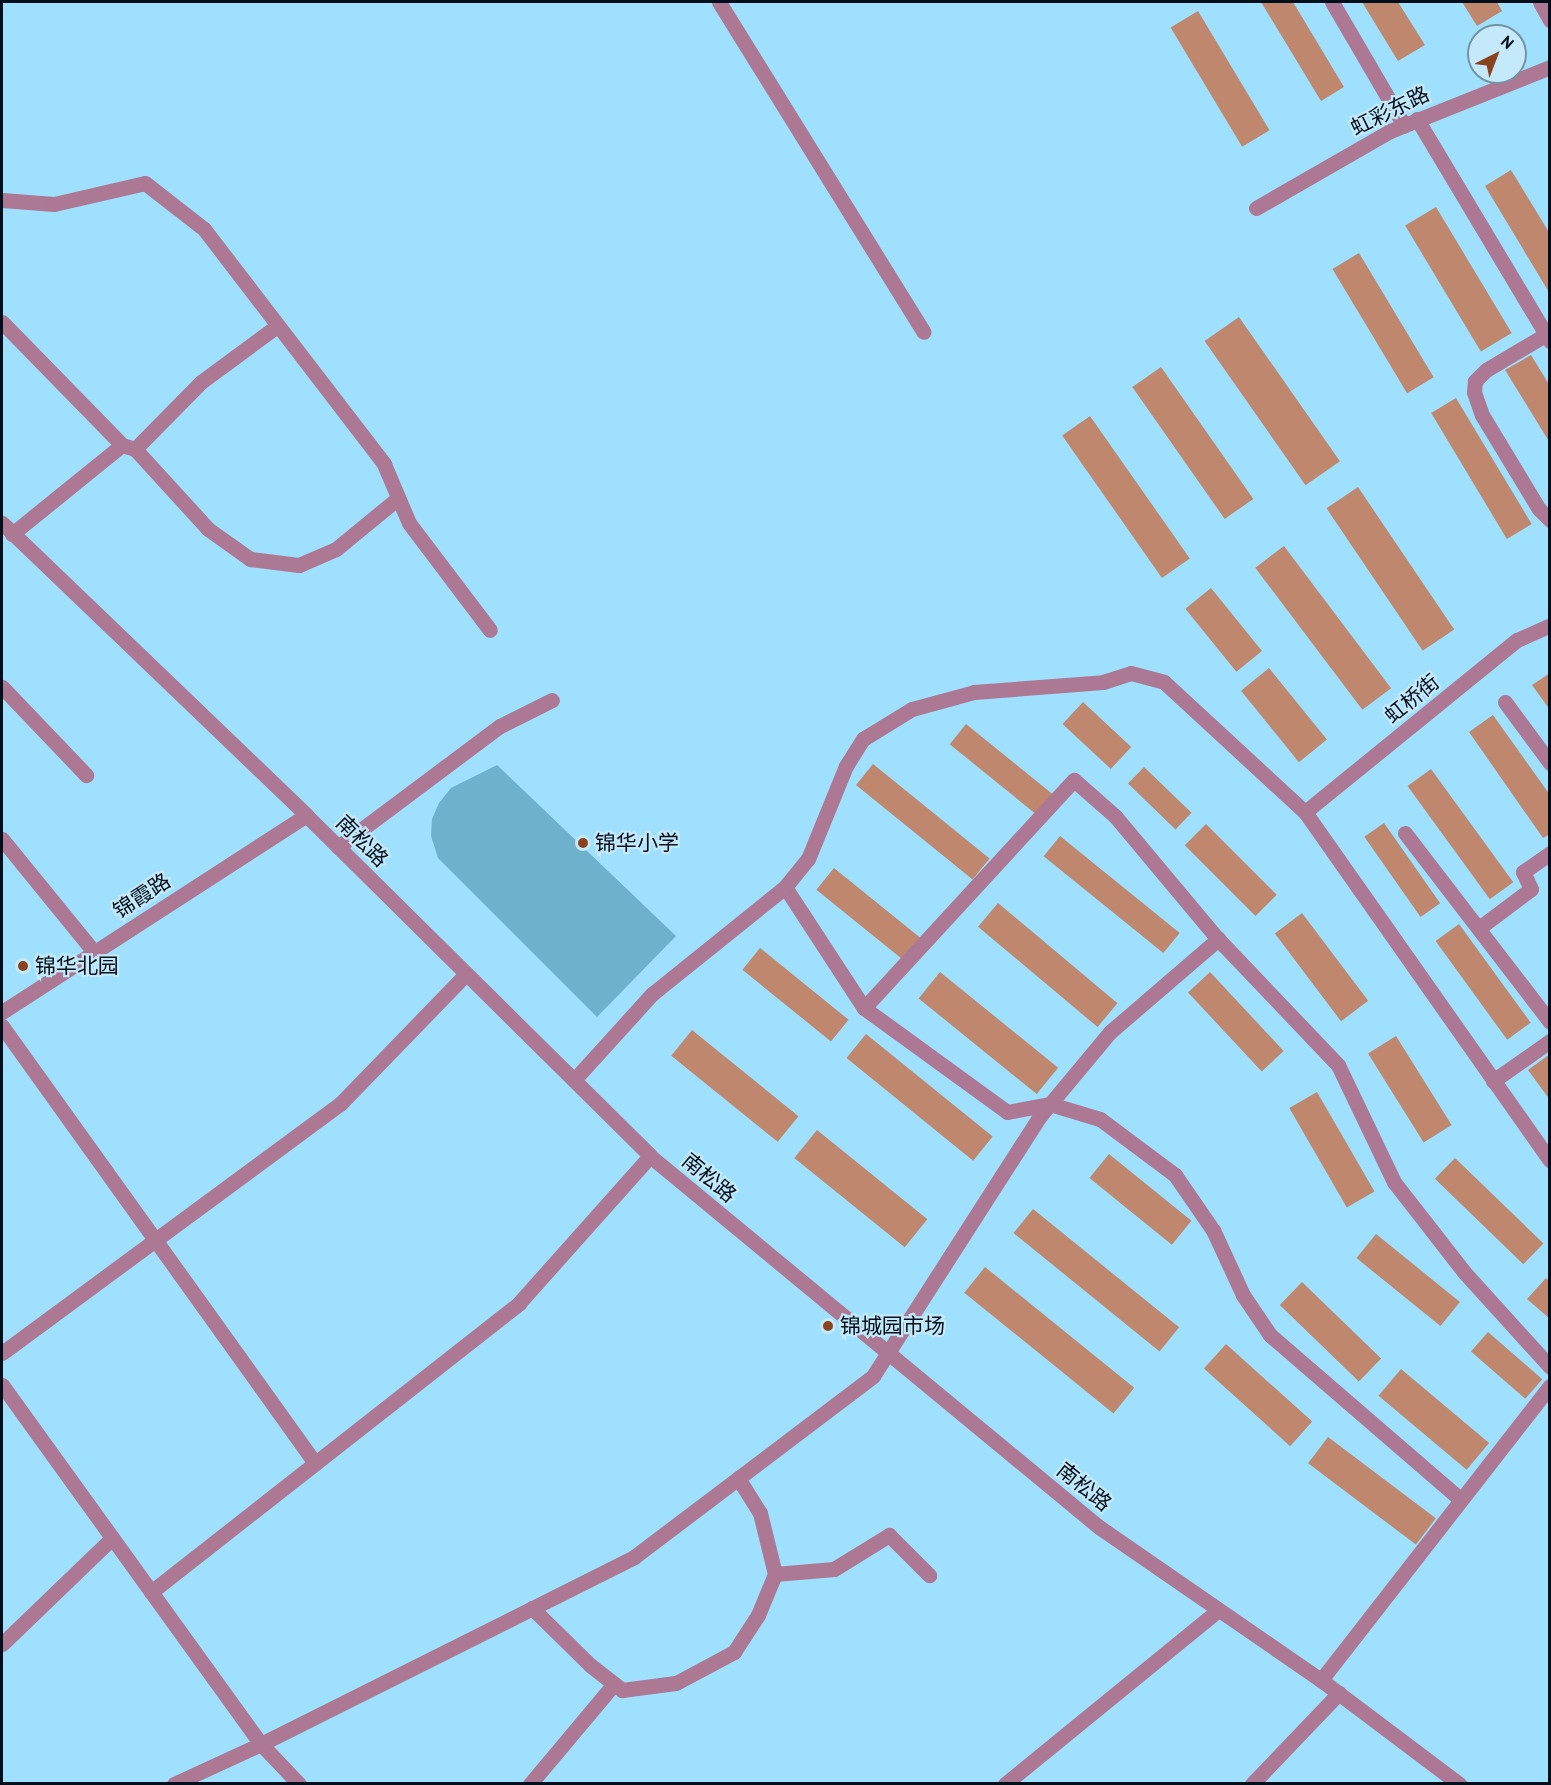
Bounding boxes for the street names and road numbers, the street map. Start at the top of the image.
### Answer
street label: 虹彩东路 [1347,81,1433,141]
street label: 虹桥街 [1380,669,1444,729]
street label: 南松路 [331,810,393,872]
street label: 锦霞路 [109,868,175,924]
street label: 南松路 [677,1148,741,1208]
street label: 南松路 [1052,1457,1116,1517]

